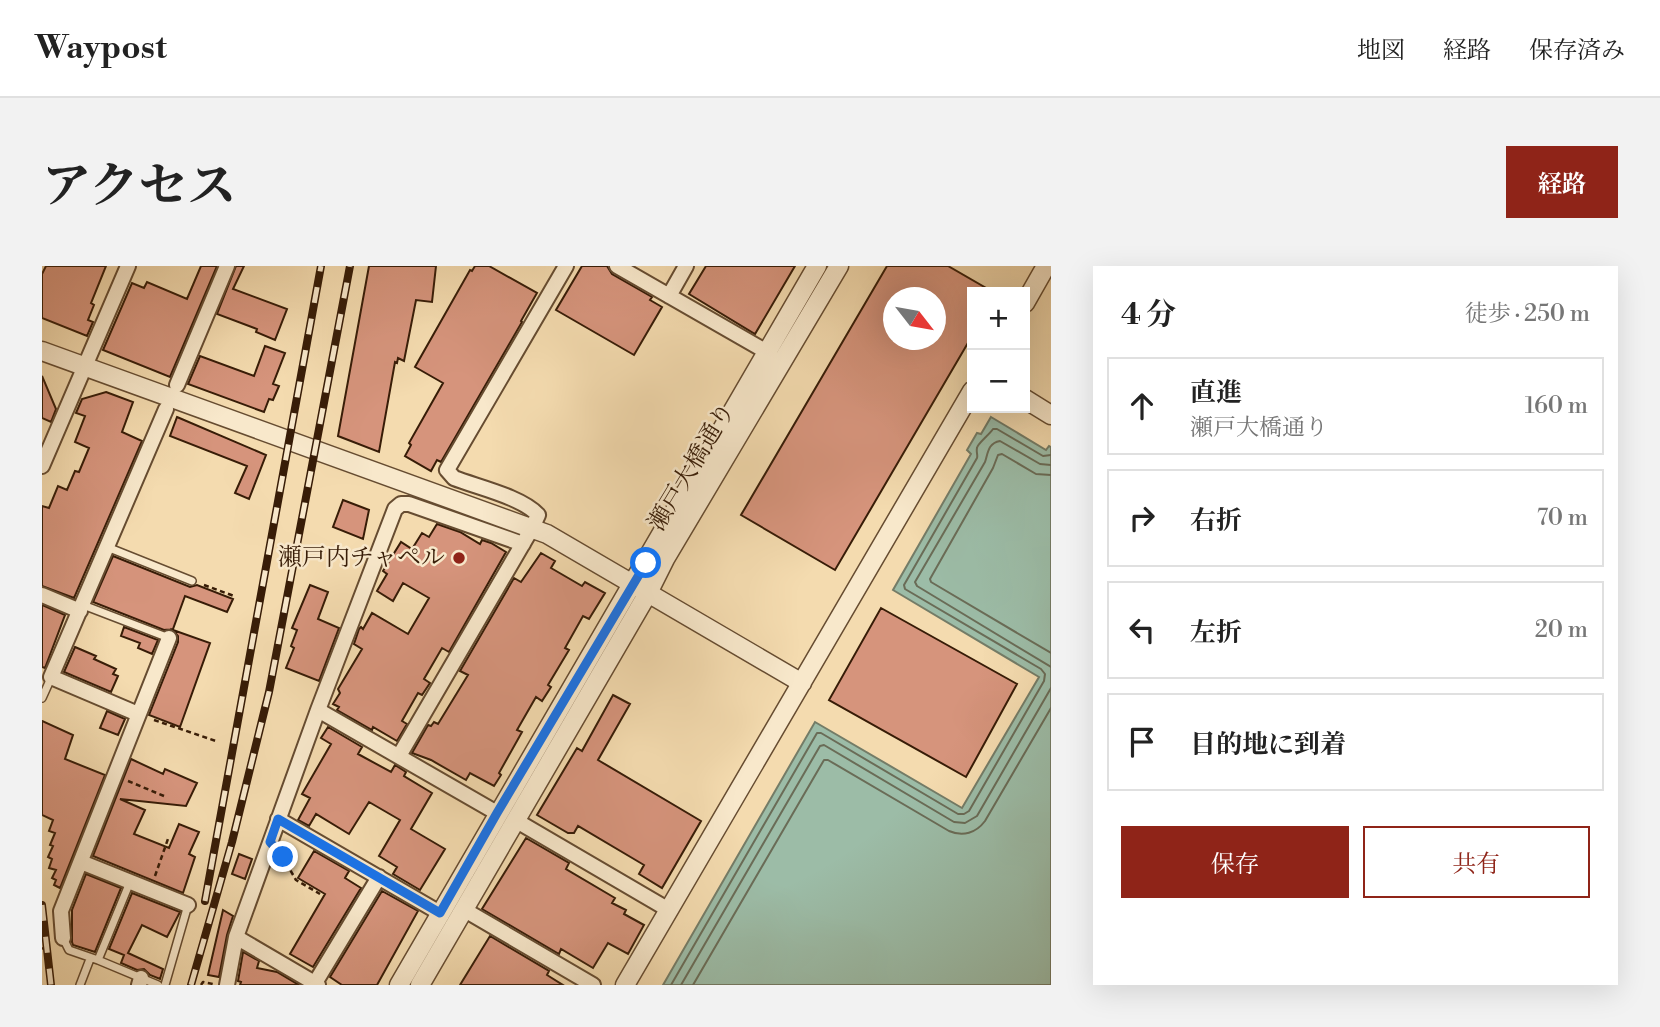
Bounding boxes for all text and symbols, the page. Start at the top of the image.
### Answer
text: Waypost [35,28,167,69]
text: 地図 [1357,36,1405,66]
text: 経路 [1443,36,1491,66]
text: 保存済み [1529,36,1625,66]
button: 経路 [1506,146,1618,218]
text: アクセス [42,157,237,218]
north arrow [883,287,946,350]
map controls [967,287,1030,413]
button: + [967,287,1030,350]
text: 4 分 [1121,296,1176,334]
text: 徒歩 · 250 m [1465,300,1590,328]
button: − [967,350,1030,413]
text: 直進 [1190,377,1242,409]
icon: ahead [1123,387,1161,425]
text: 160 m [1525,392,1588,420]
street label: 瀬戸大橋通り [642,398,742,536]
text: 瀬戸大橋通り [1190,414,1328,442]
icon: right [1123,499,1161,537]
text: 70 m [1537,504,1588,532]
text: 右折 [1190,505,1242,537]
place label: 瀬戸内チャペル [278,543,445,573]
route start [630,547,661,578]
marker: 瀬戸内チャペル [451,550,467,566]
icon: left [1123,611,1161,649]
text: 20 m [1535,616,1588,644]
text: 左折 [1190,617,1242,649]
icon: arrive [1123,723,1161,761]
text: 目的地に到着 [1190,729,1346,761]
button: 保存 [1121,826,1349,898]
button: 共有 [1363,826,1590,898]
route end [267,841,298,872]

